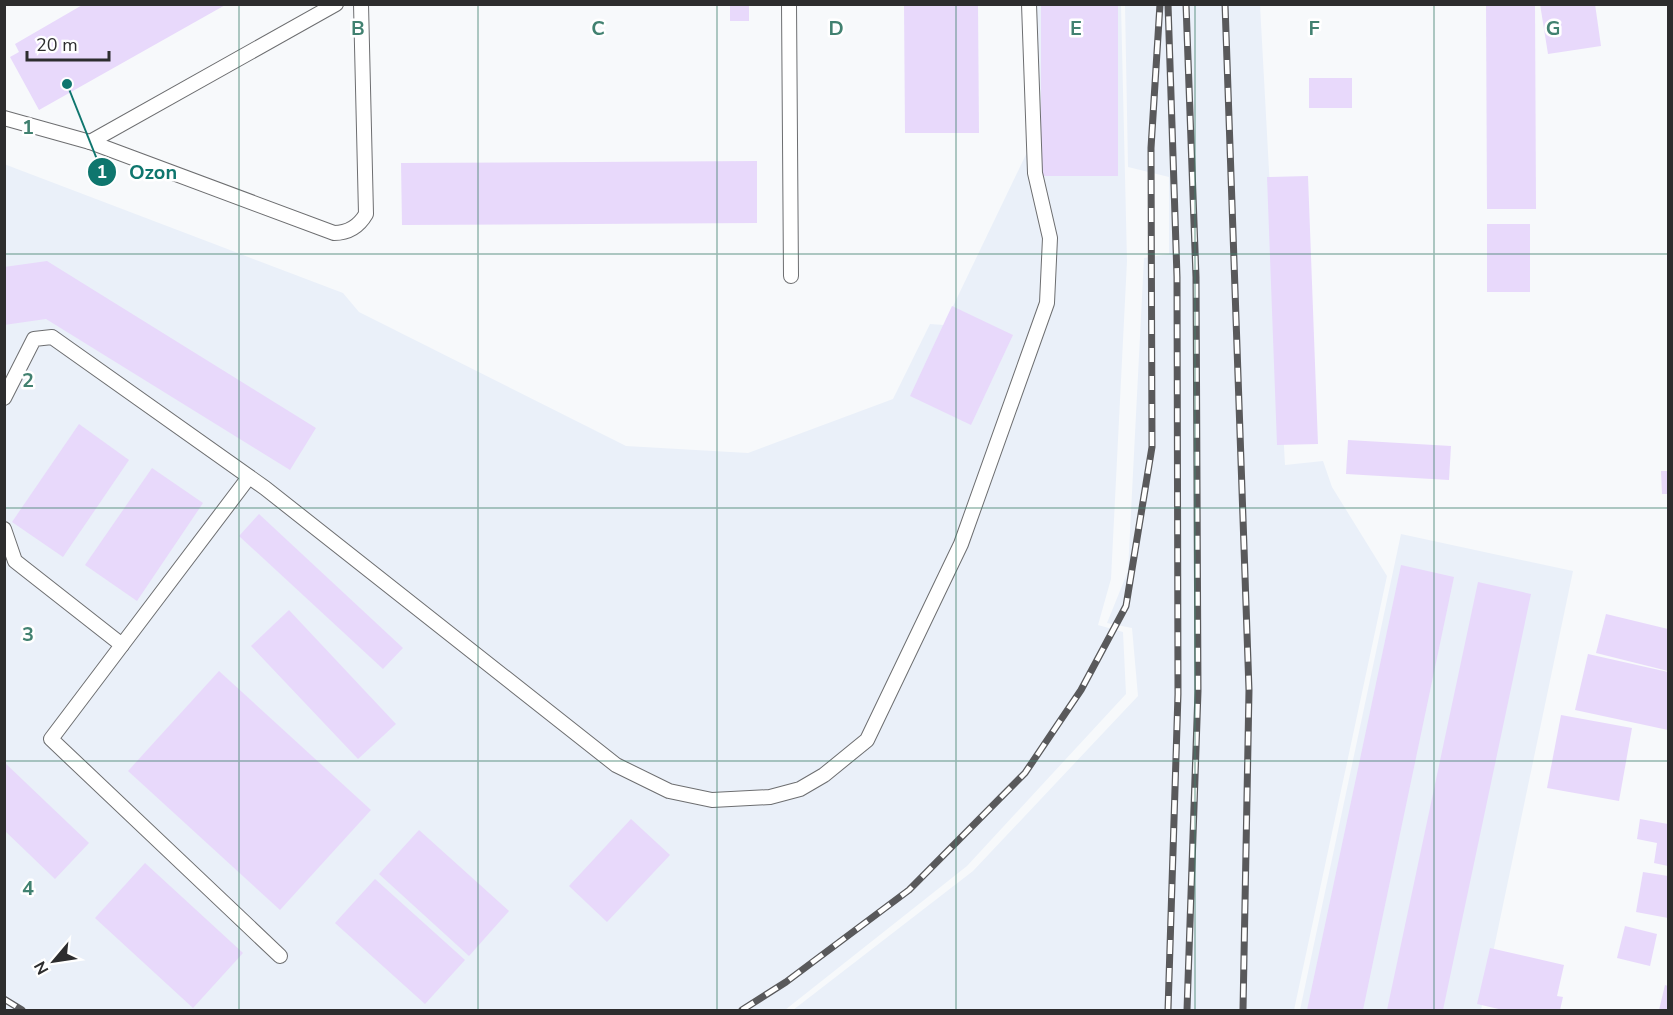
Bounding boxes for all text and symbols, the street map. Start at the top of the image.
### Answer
text: B [351,15,365,42]
text: C [591,15,605,42]
text: D [828,15,844,42]
text: E [1070,15,1082,42]
text: F [1308,15,1320,42]
text: G [1546,15,1560,42]
scale bar [27,24,110,62]
text: 20 m [36,33,78,57]
text: 1 [22,114,34,141]
callout: Ozon [87,153,189,191]
text: Ozon [129,159,177,186]
text: 1 [97,160,107,184]
text: 2 [22,367,34,394]
text: 3 [22,621,34,648]
text: 4 [22,875,34,902]
north arrow [24,931,84,991]
text: N [29,957,54,978]

